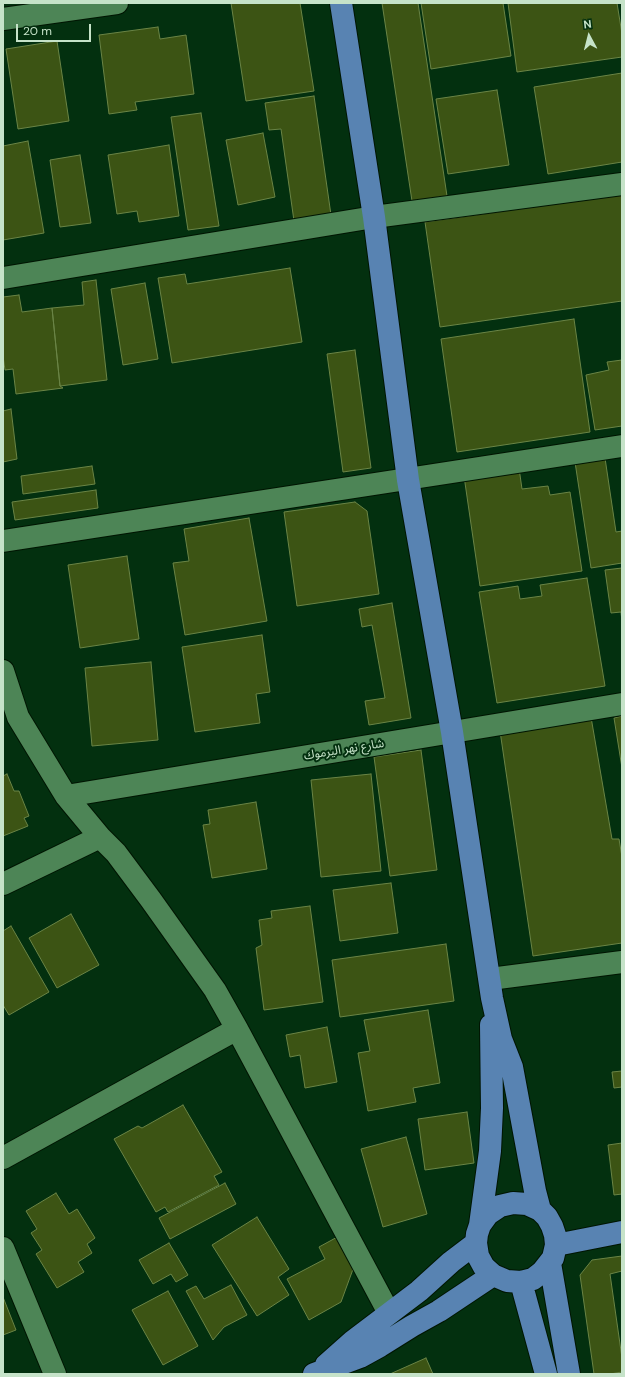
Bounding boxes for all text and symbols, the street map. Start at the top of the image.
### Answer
scale bar [18,16,93,42]
north arrow [569,16,609,56]
text: N [583,17,592,32]
text: 20 m [23,23,52,39]
street label: شارع نهر اليرموك [303,737,385,763]

